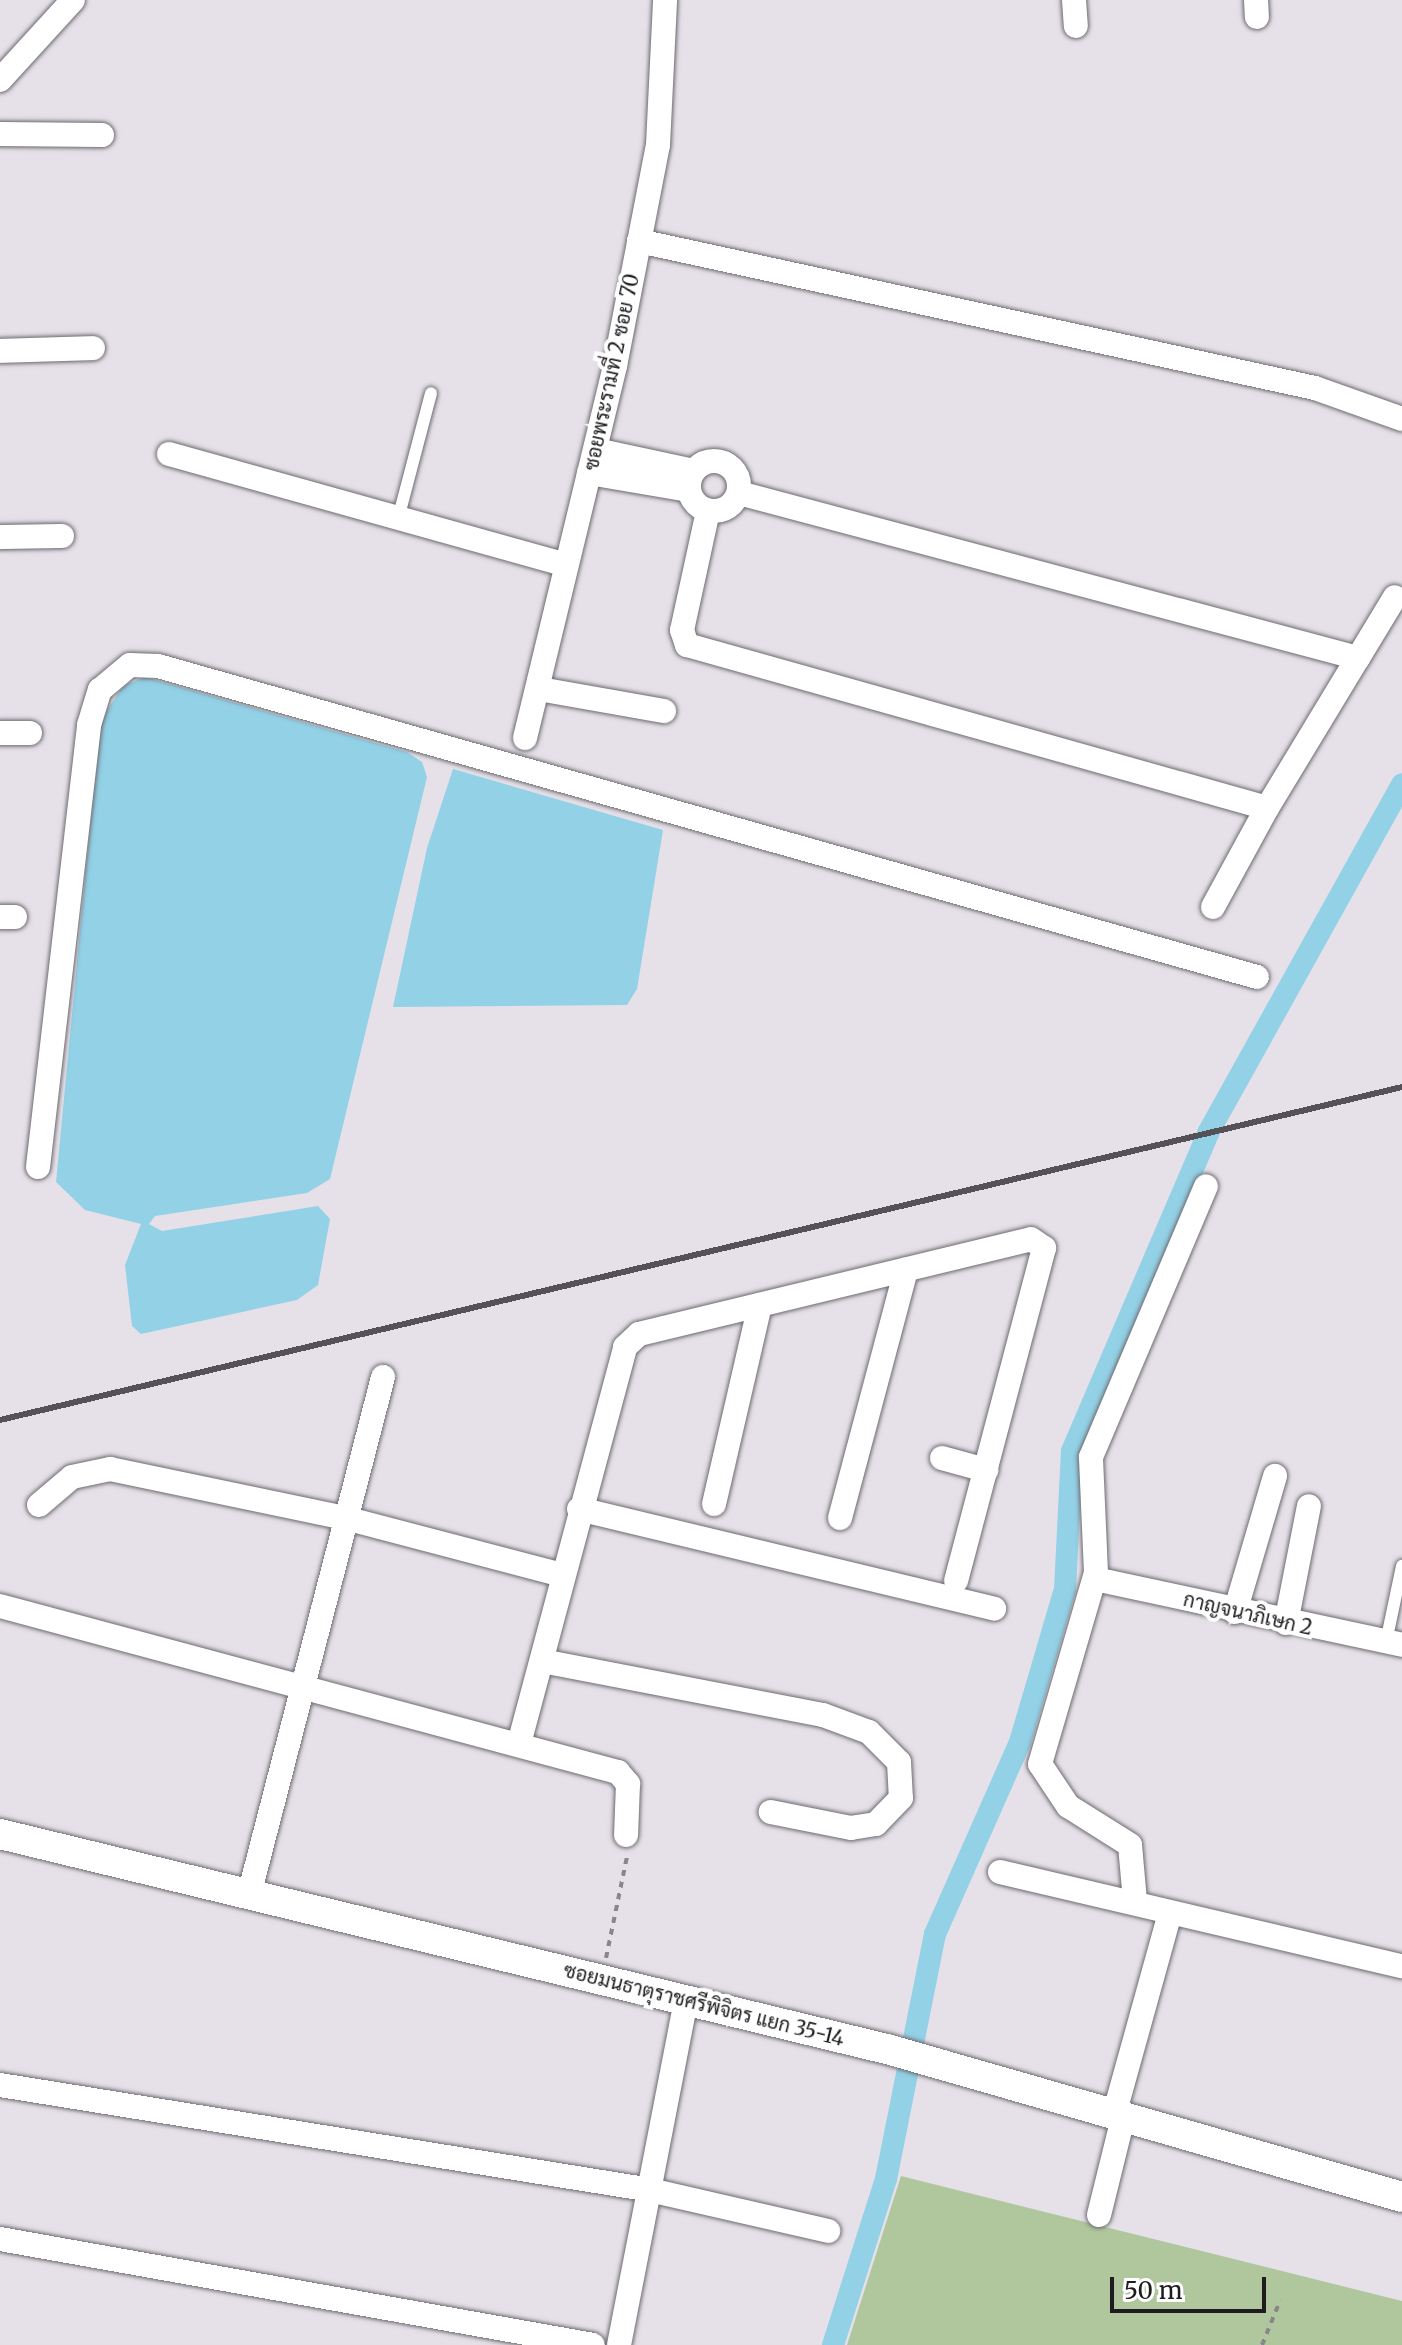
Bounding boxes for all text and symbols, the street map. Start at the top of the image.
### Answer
street label: ซอยพระรามที่ 2 ซอย 70 [578,271,644,473]
street label: กาญจนาภิเษก 2 [1181,1587,1315,1639]
street label: ซอยมนธาตุราชศรีพิจิตร แยก 35-14 [561,1957,847,2051]
scale bar [1114,2261,1270,2311]
text: 50 m [1124,2275,1183,2306]

